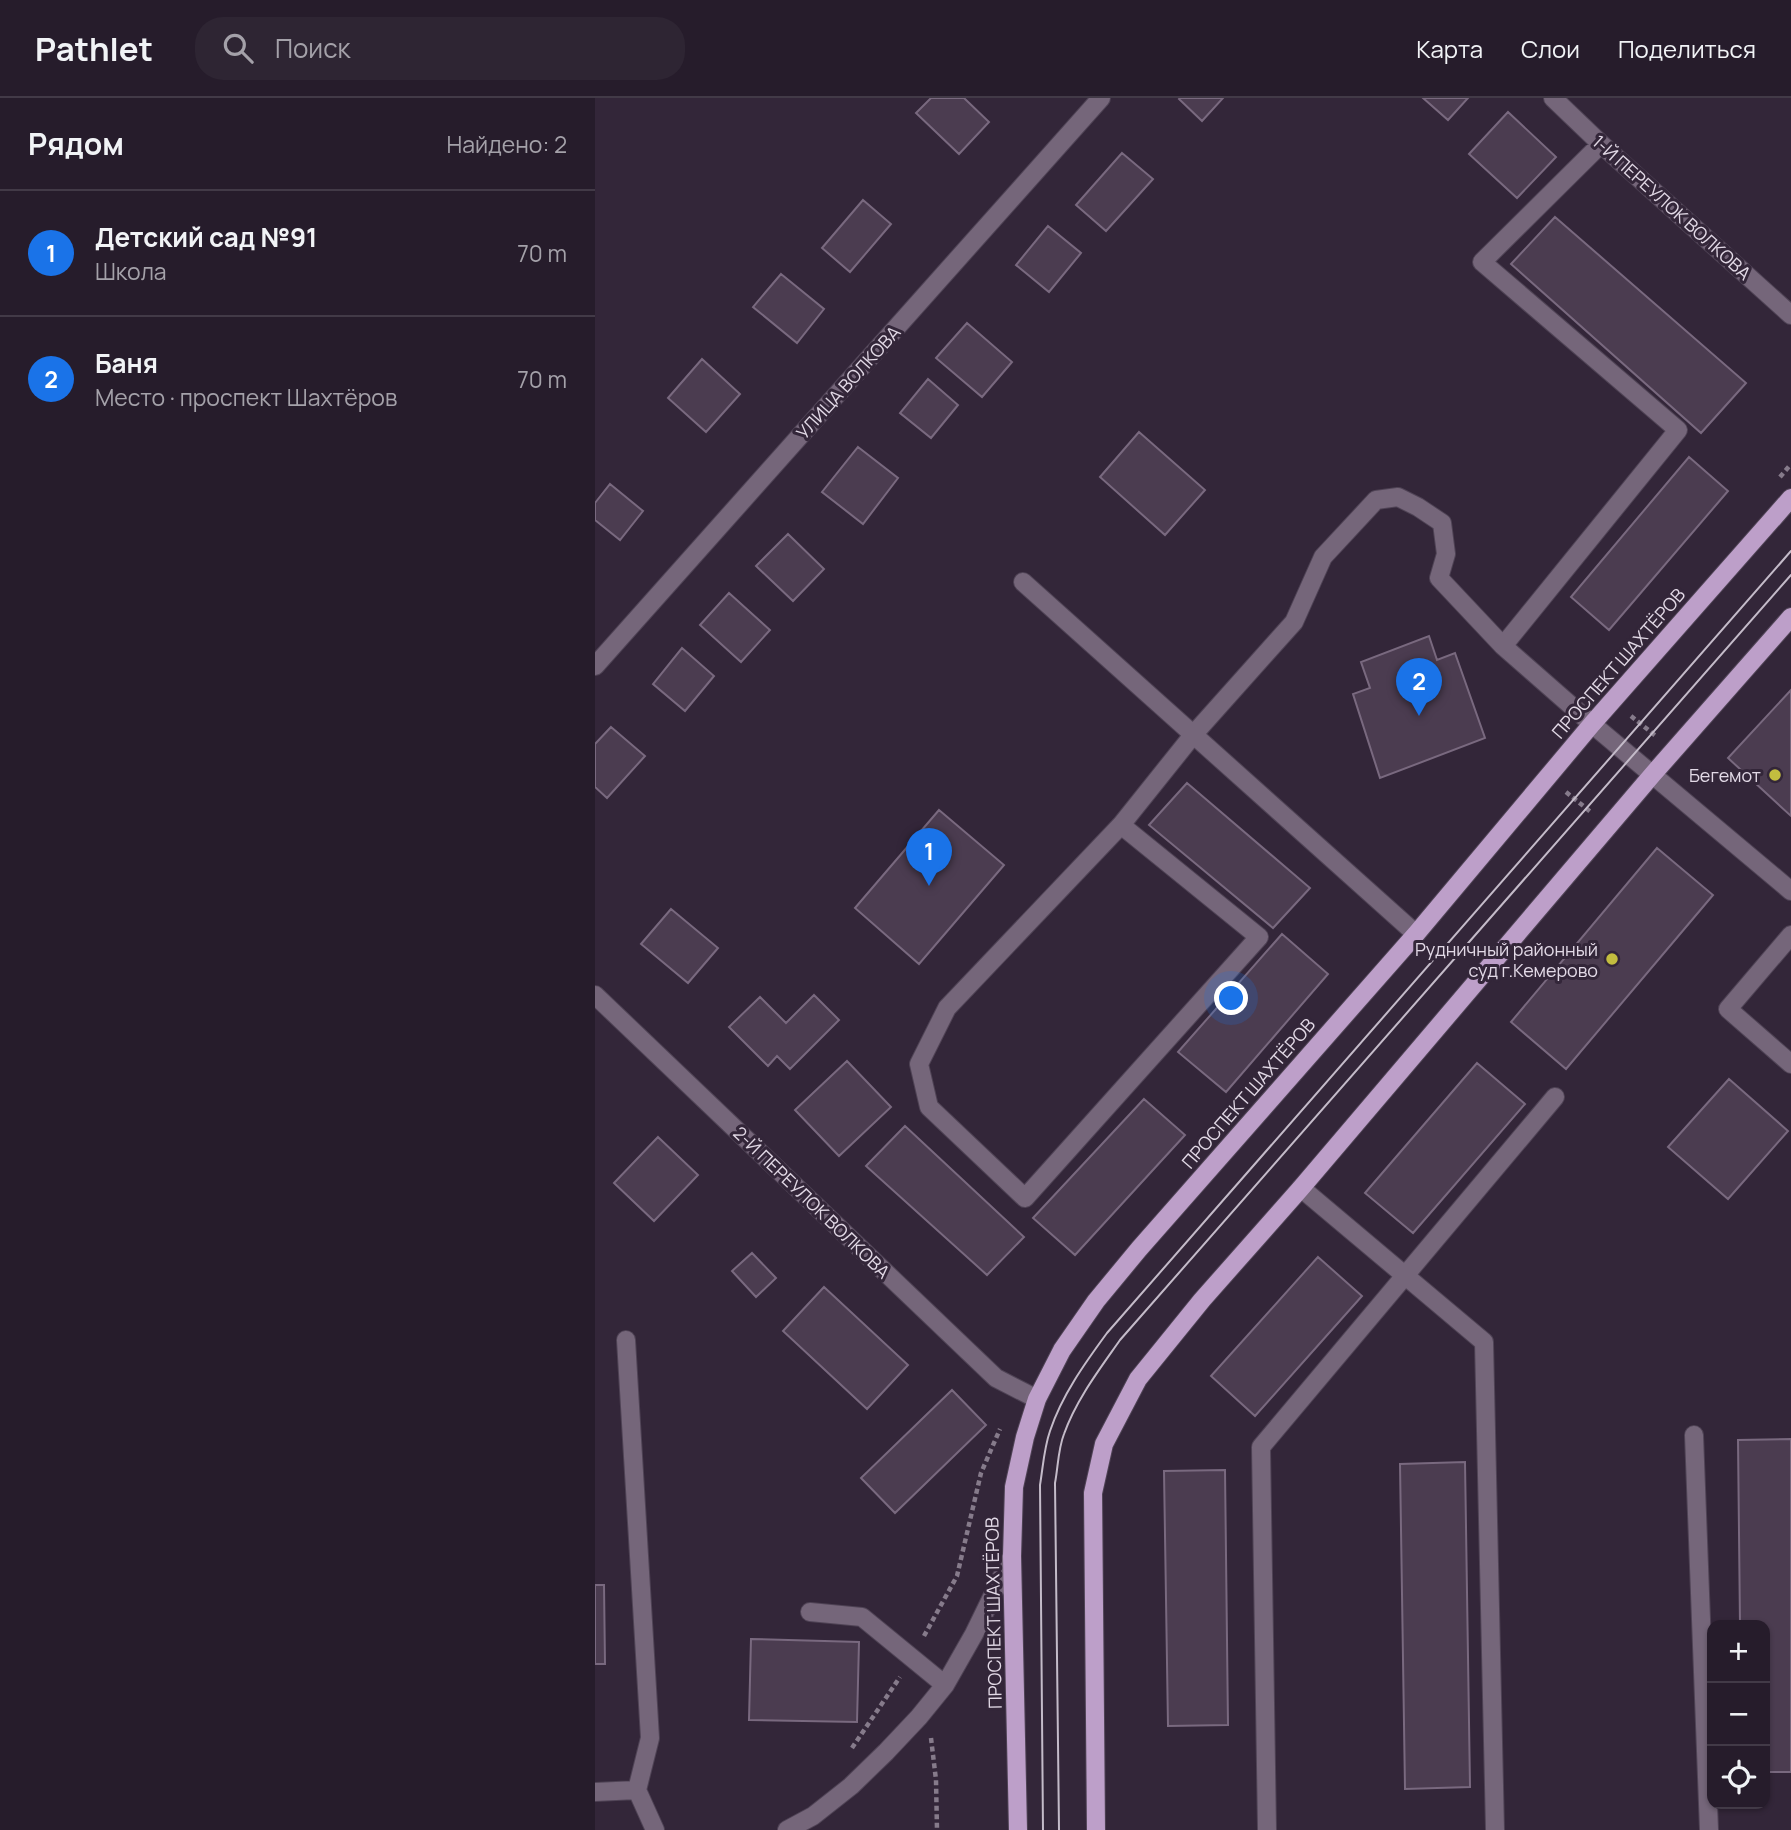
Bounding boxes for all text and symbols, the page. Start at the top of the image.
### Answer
search box [195,17,685,80]
text: Pathlet [35,26,153,71]
icon: search [219,29,257,67]
text: Поиск [275,30,350,66]
text: Карта [1416,32,1483,65]
text: Слои [1521,32,1580,65]
text: Поделиться [1618,32,1756,65]
text: Рядом [28,123,124,164]
text: Найдено: 2 [446,128,567,160]
street label: 1-Й ПЕРЕУЛОК ВОЛКОВА [1588,129,1757,285]
text: Детский сад №91 [95,219,317,255]
text: 1 [46,237,56,269]
text: 70 m [517,237,567,269]
text: Школа [95,255,167,287]
street label: УЛИЦА ВОЛКОВА [791,320,906,444]
text: Баня [95,345,158,381]
text: 2 [44,363,58,395]
text: 70 m [517,363,567,395]
text: Место · проспект Шахтёров [95,381,397,413]
street label: ПРОСПЕКТ ШАХТЁРОВ [1546,583,1690,743]
pin: 2 [1396,658,1442,716]
place label: Бегемот [1689,763,1761,787]
marker: Бегемот [1767,767,1783,783]
pin: 1 [906,828,952,886]
place label: Рудничный районный суд г.Кемерово [1415,937,1598,982]
marker: Рудничный районный суд г.Кемерово [1604,951,1620,967]
your location [1214,981,1248,1015]
street label: ПРОСПЕКТ ШАХТЁРОВ [1176,1013,1320,1173]
street label: 2-Й ПЕРЕУЛОК ВОЛКОВА [729,1121,896,1284]
street label: ПРОСПЕКТ ШАХТЁРОВ [979,1517,1007,1709]
map controls [1707,1620,1770,1809]
button: + [1707,1620,1770,1683]
button: − [1707,1683,1770,1746]
button: locate [1707,1746,1770,1809]

